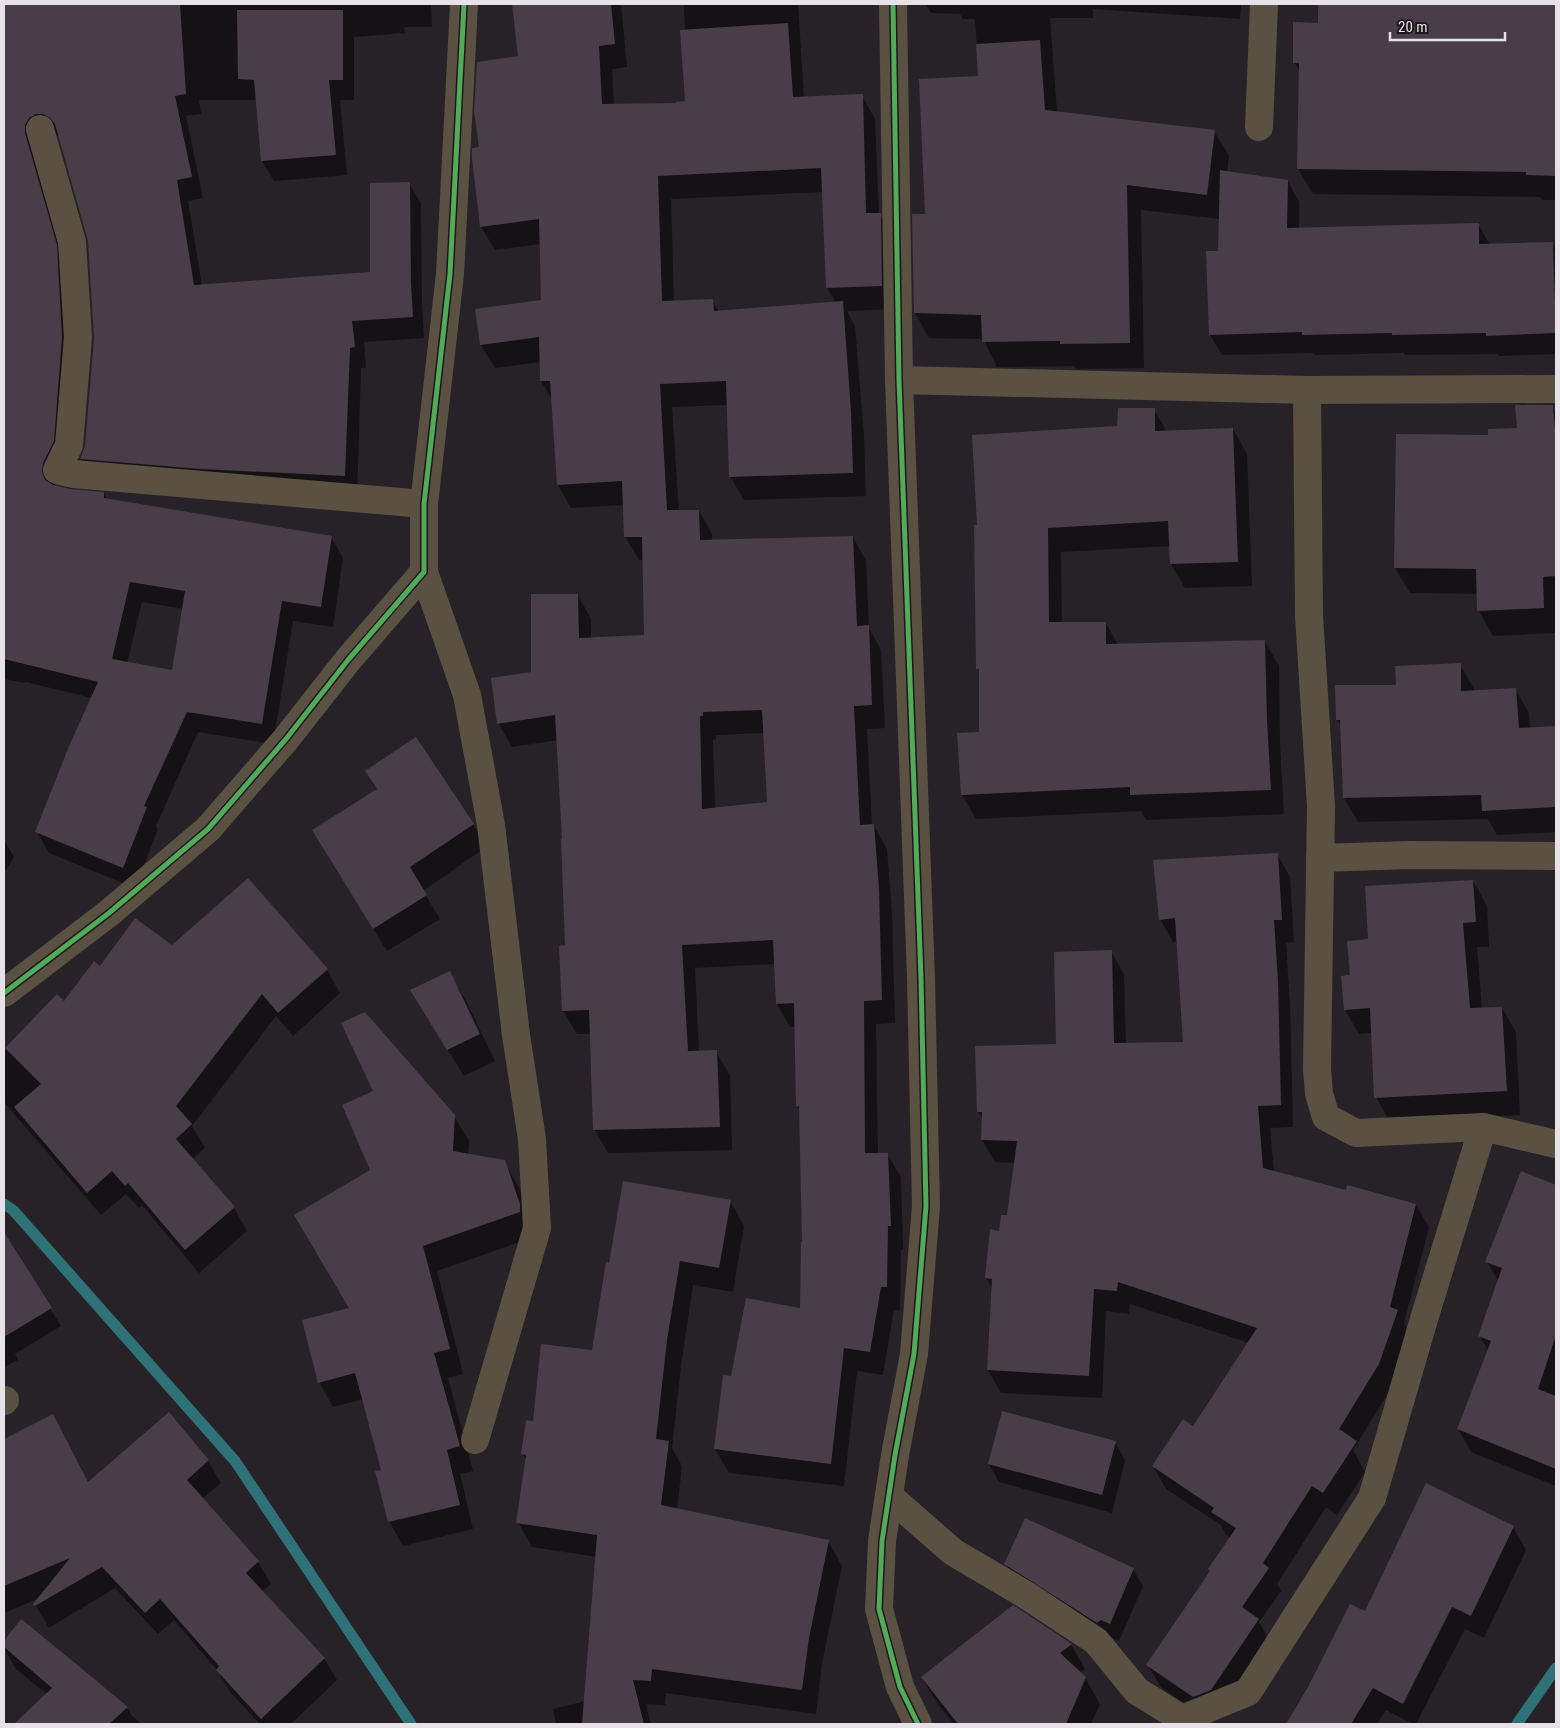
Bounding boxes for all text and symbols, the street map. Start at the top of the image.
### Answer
scale bar [1390,10,1505,42]
text: 20 m [1398,18,1428,36]

